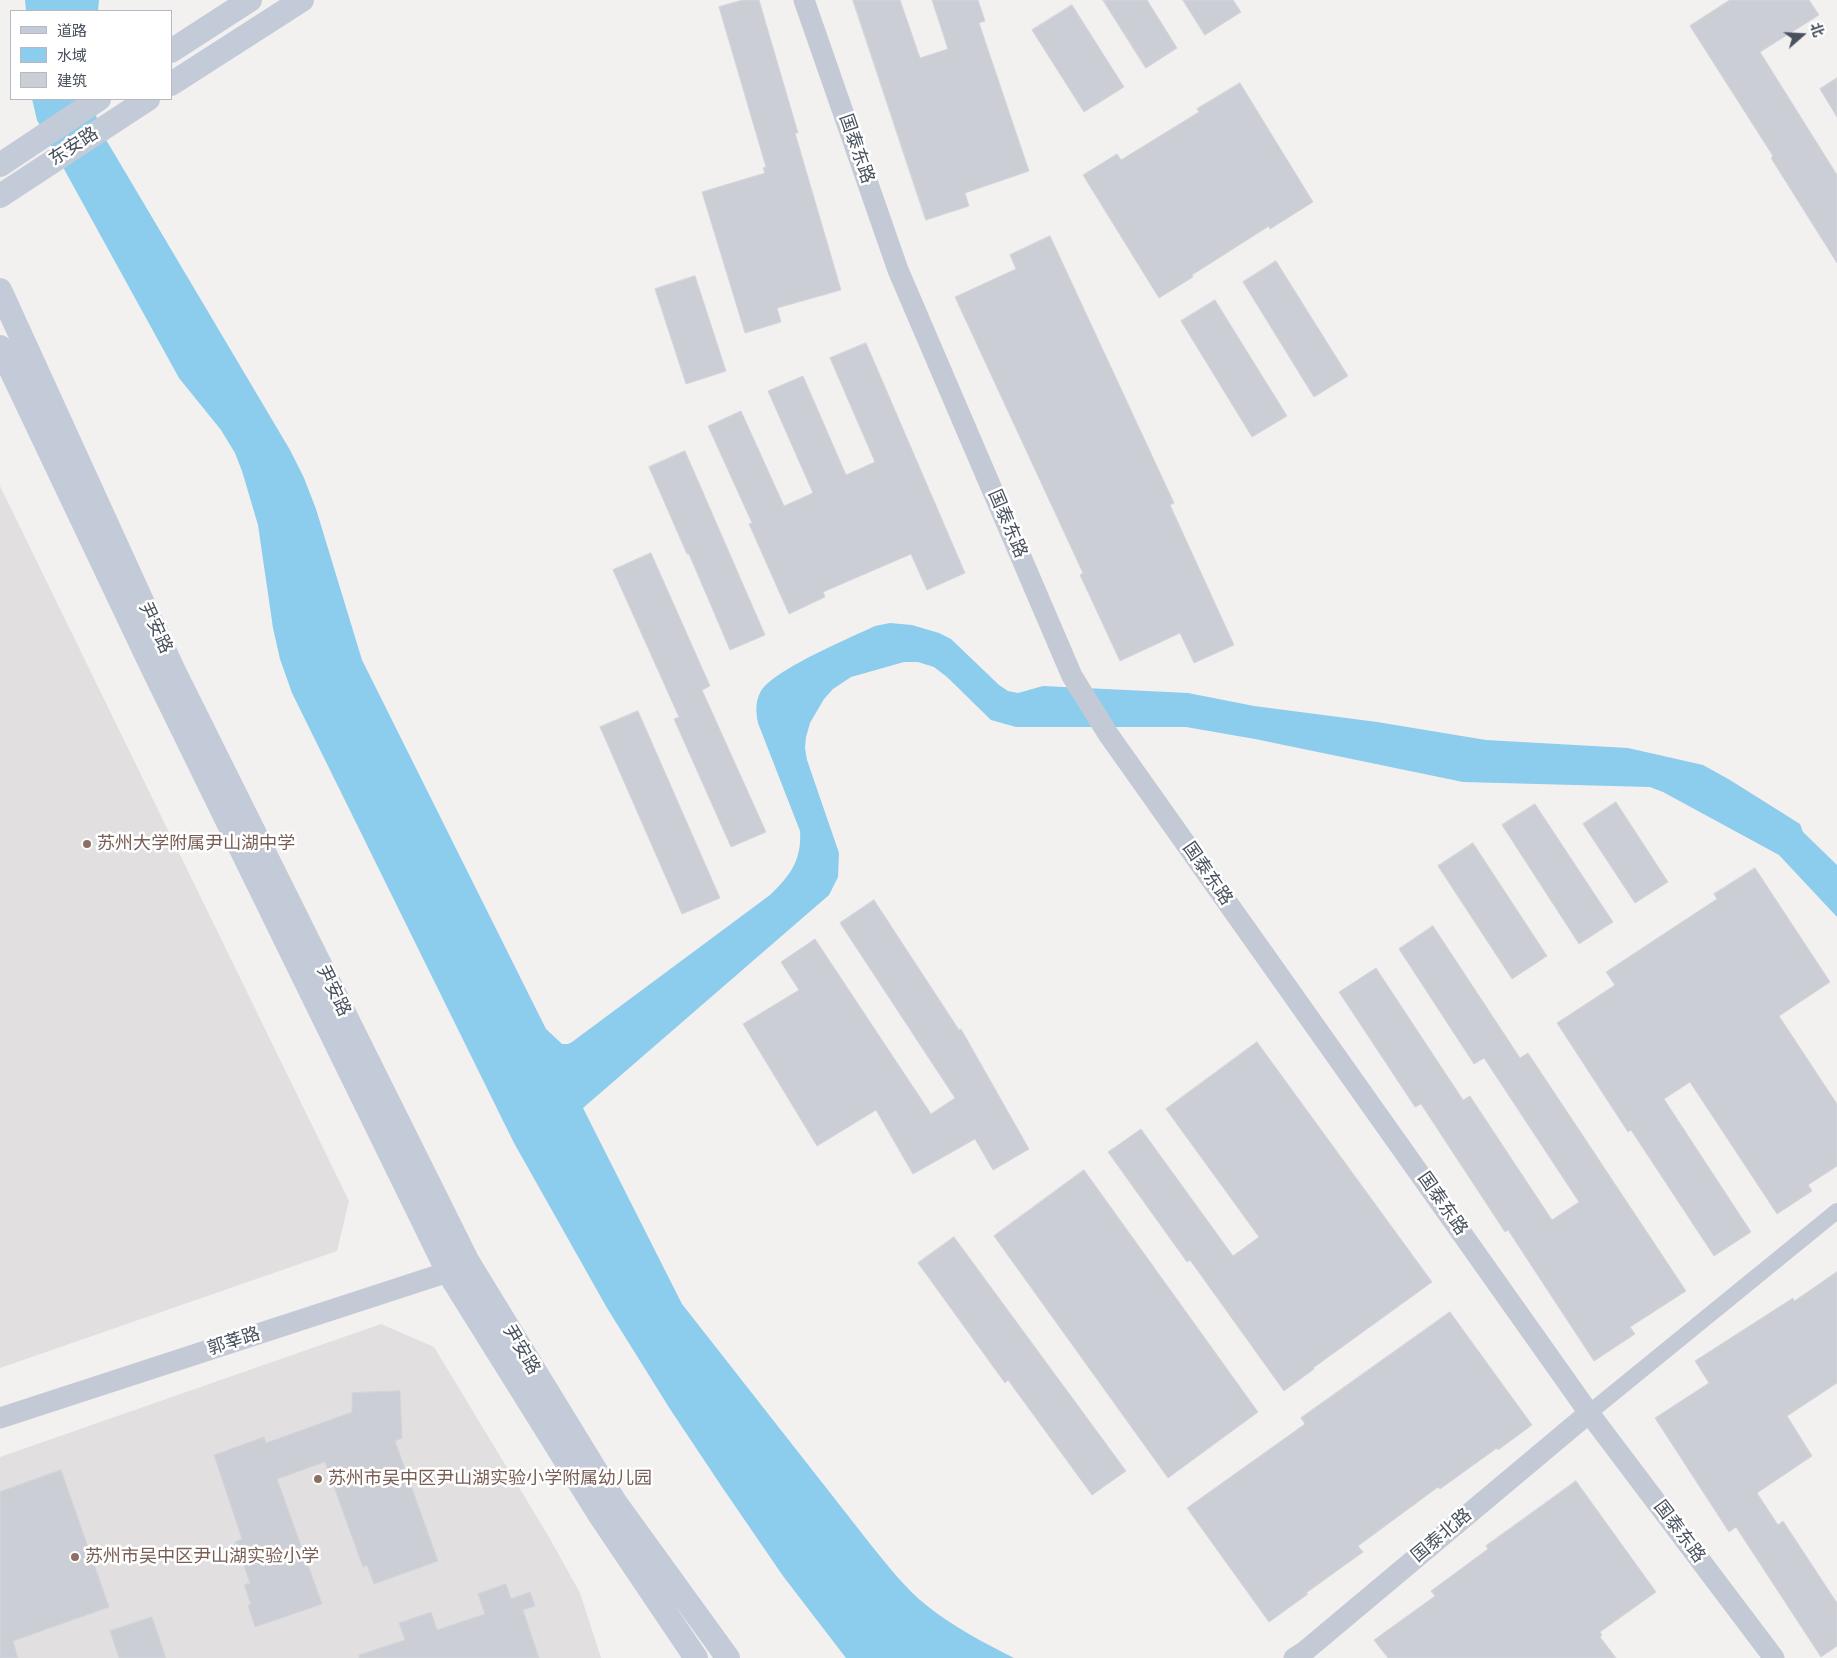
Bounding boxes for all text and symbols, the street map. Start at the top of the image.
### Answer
legend [10,10,172,100]
north arrow [1777,10,1827,60]
text: 北 [1806,21,1827,39]
text: 道路 [57,22,87,40]
text: 水域 [57,47,87,65]
text: 建筑 [57,72,87,90]
street label: 国泰东路 [834,111,878,187]
street label: 东安路 [45,123,103,171]
street label: 国泰东路 [983,487,1031,561]
street label: 尹安路 [134,599,176,657]
place label: 苏州大学附属尹山湖中学 [97,833,295,855]
marker: 苏州大学附属尹山湖中学 [81,838,93,850]
street label: 国泰东路 [1178,838,1236,910]
street label: 尹安路 [311,962,355,1020]
street label: 国泰东路 [1413,1168,1471,1240]
street label: 尹安路 [498,1321,544,1379]
street label: 郭莘路 [205,1323,263,1361]
place label: 苏州市吴中区尹山湖实验小学附属幼儿园 [328,1468,652,1490]
marker: 苏州市吴中区尹山湖实验小学附属幼儿园 [312,1473,324,1485]
street label: 国泰东路 [1649,1497,1709,1567]
street label: 国泰北路 [1407,1505,1477,1567]
place label: 苏州市吴中区尹山湖实验小学 [85,1546,319,1568]
marker: 苏州市吴中区尹山湖实验小学 [69,1551,81,1563]

